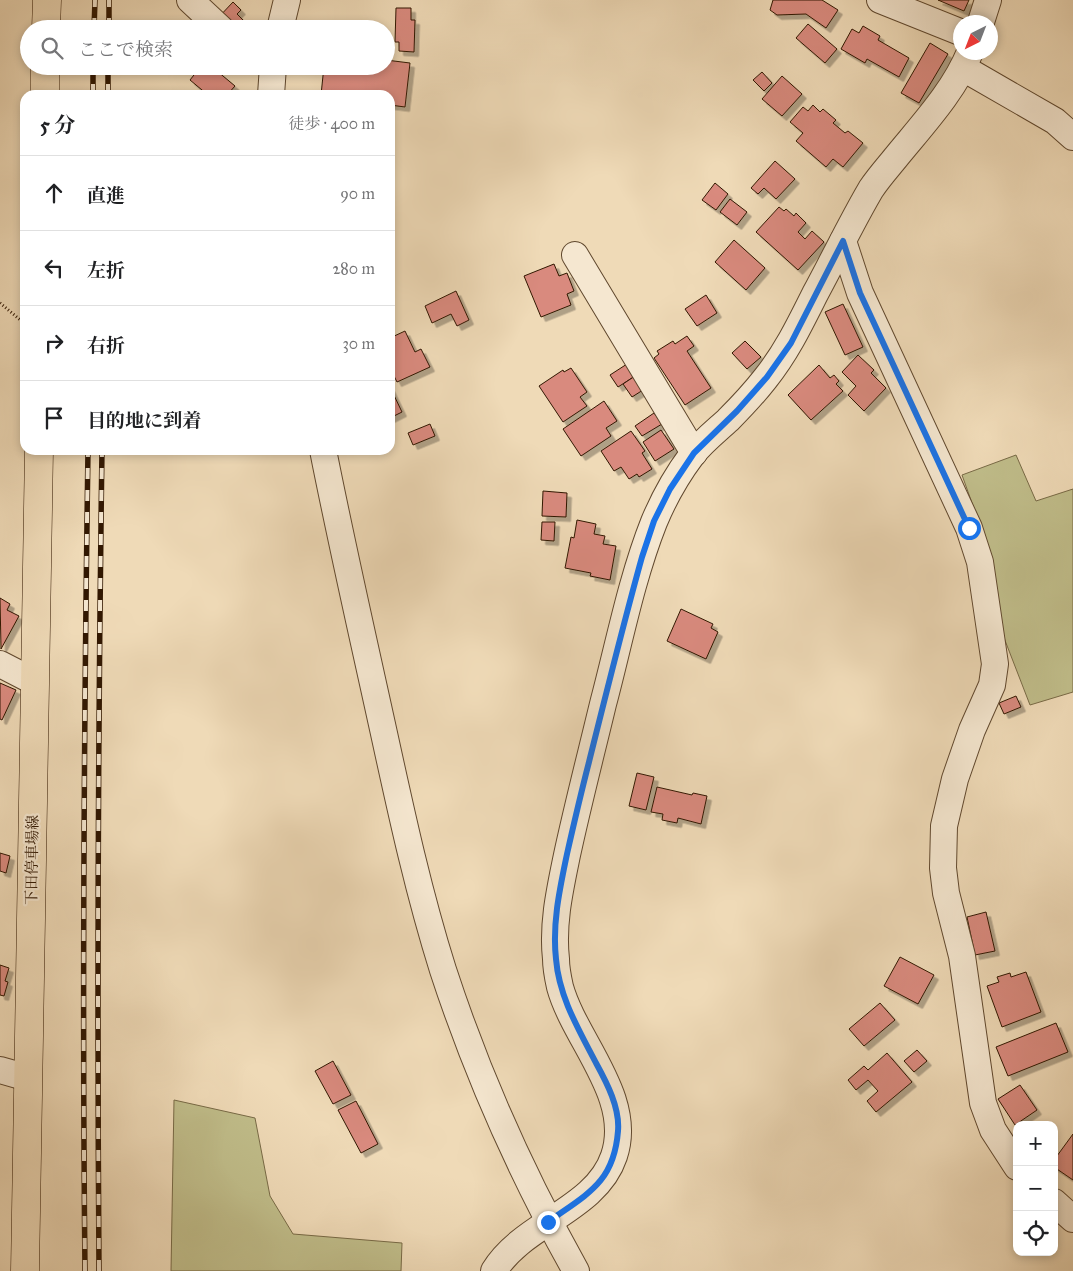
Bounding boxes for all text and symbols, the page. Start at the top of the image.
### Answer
north arrow [953,15,998,60]
search box [20,20,395,75]
icon: search [38,34,66,62]
text: ここで検索 [78,38,173,61]
text: 5 分 [40,112,75,138]
text: 徒歩 · 400 m [288,114,375,133]
icon: ahead [40,179,68,207]
text: 直進 [87,184,125,207]
text: 90 m [340,184,375,203]
icon: left [40,254,68,282]
text: 左折 [87,259,125,282]
text: 280 m [332,259,375,278]
icon: right [40,329,68,357]
text: 右折 [87,334,125,357]
text: 30 m [342,334,375,353]
icon: arrive [40,404,68,432]
text: 目的地に到着 [87,409,201,432]
route start [958,517,981,540]
street label: 下田停車場線 [22,815,42,905]
map controls [1013,1121,1058,1256]
button: + [1013,1121,1058,1166]
button: − [1013,1166,1058,1211]
route end [537,1211,560,1234]
button: locate [1013,1211,1058,1256]

